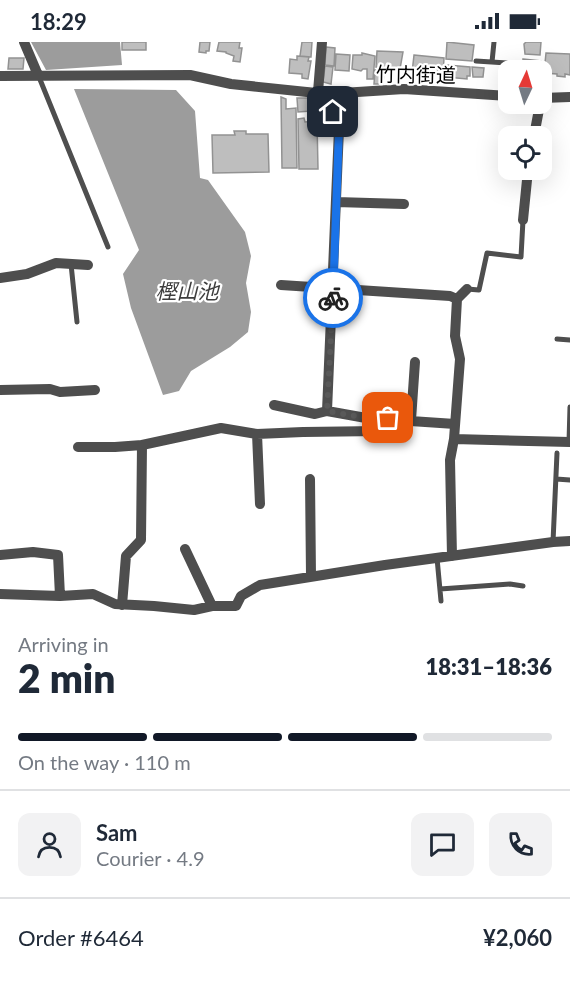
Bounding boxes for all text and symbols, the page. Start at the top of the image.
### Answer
text: 18:29 [30,8,87,35]
north arrow [498,60,552,114]
map controls [498,60,552,180]
street label: 竹内街道 [376,61,456,87]
pin [307,86,358,137]
icon: home [316,95,349,128]
button: locate [498,126,552,180]
courier [303,268,363,328]
water label: 樫山池 [156,278,220,303]
icon: bike [317,282,350,315]
pin [362,392,413,443]
icon: bag [371,401,404,434]
text: Arriving in [18,632,109,656]
text: 18:31–18:36 [426,653,552,680]
text: 2 min [18,655,115,701]
text: On the way · 110 m [18,750,191,774]
button: person [18,813,81,876]
button: chat [411,813,474,876]
button: phone [489,813,552,876]
text: Sam [96,819,138,846]
text: Courier · 4.9 [96,846,205,870]
text: Order #6464 [18,924,144,951]
text: ¥2,060 [483,924,552,951]

